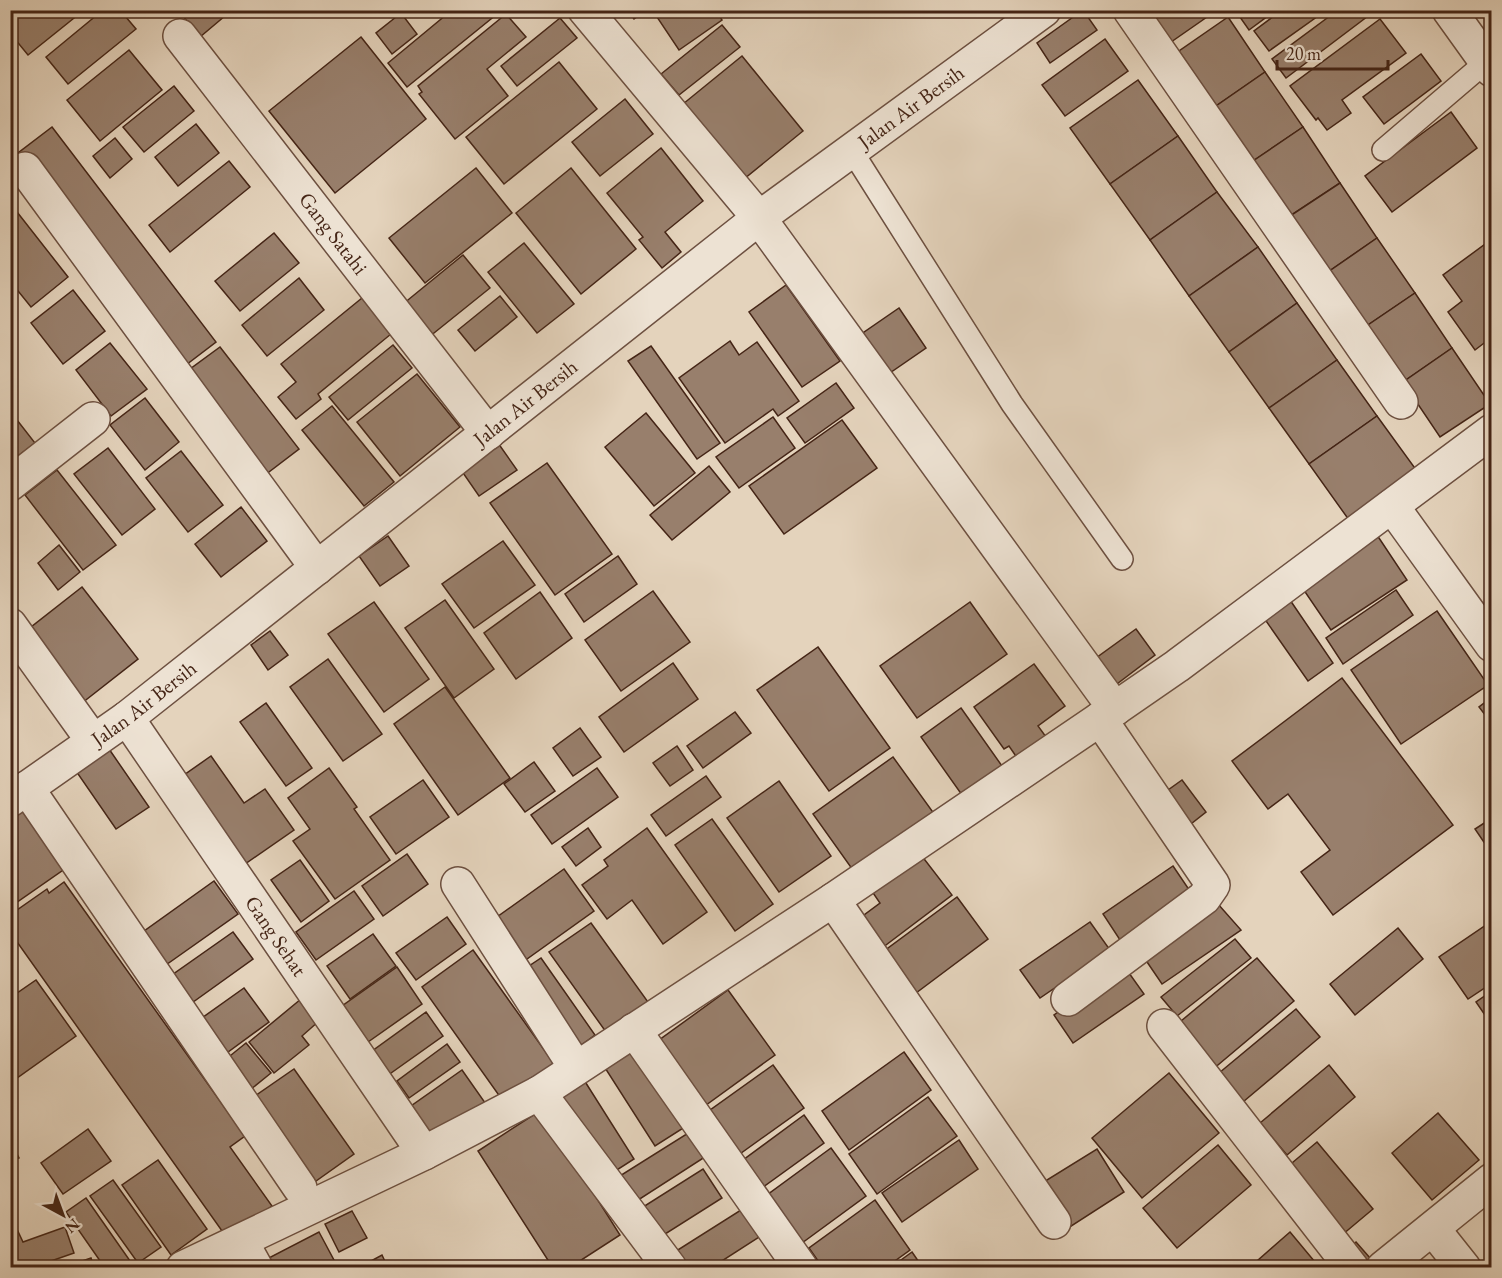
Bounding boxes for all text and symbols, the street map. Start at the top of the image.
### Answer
scale bar [1277,33,1388,71]
text: 20 m [1286,42,1321,65]
street label: Jalan Air Bersih [851,59,970,156]
street label: Gang Satahi [293,187,374,280]
street label: Jalan Air Bersih [466,353,583,453]
street label: Jalan Air Bersih [84,654,202,753]
street label: Gang Sehat [239,890,314,982]
north arrow [33,1185,93,1245]
text: N [61,1214,84,1238]

